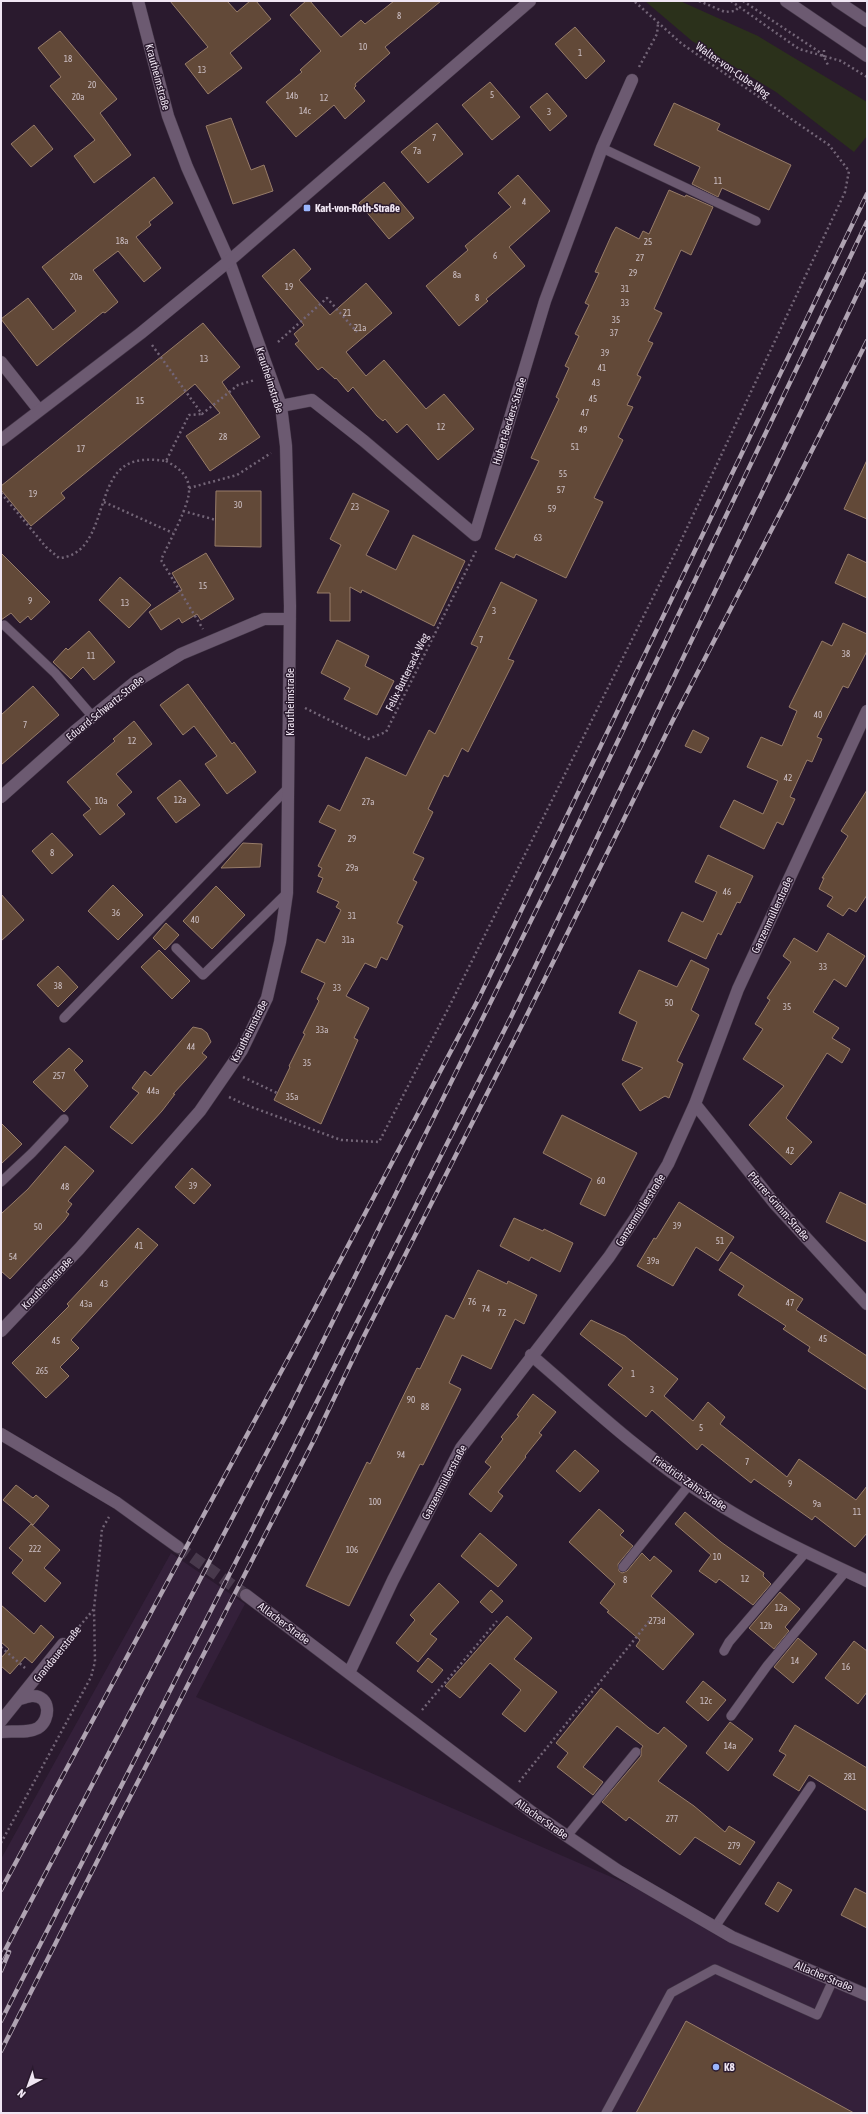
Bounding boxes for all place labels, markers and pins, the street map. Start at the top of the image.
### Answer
place label: Karl-von-Roth-Straße [315,202,400,214]
marker: Karl-von-Roth-Straße [302,203,312,213]
place label: K8 [724,2061,735,2073]
marker: K8 [711,2062,721,2072]

